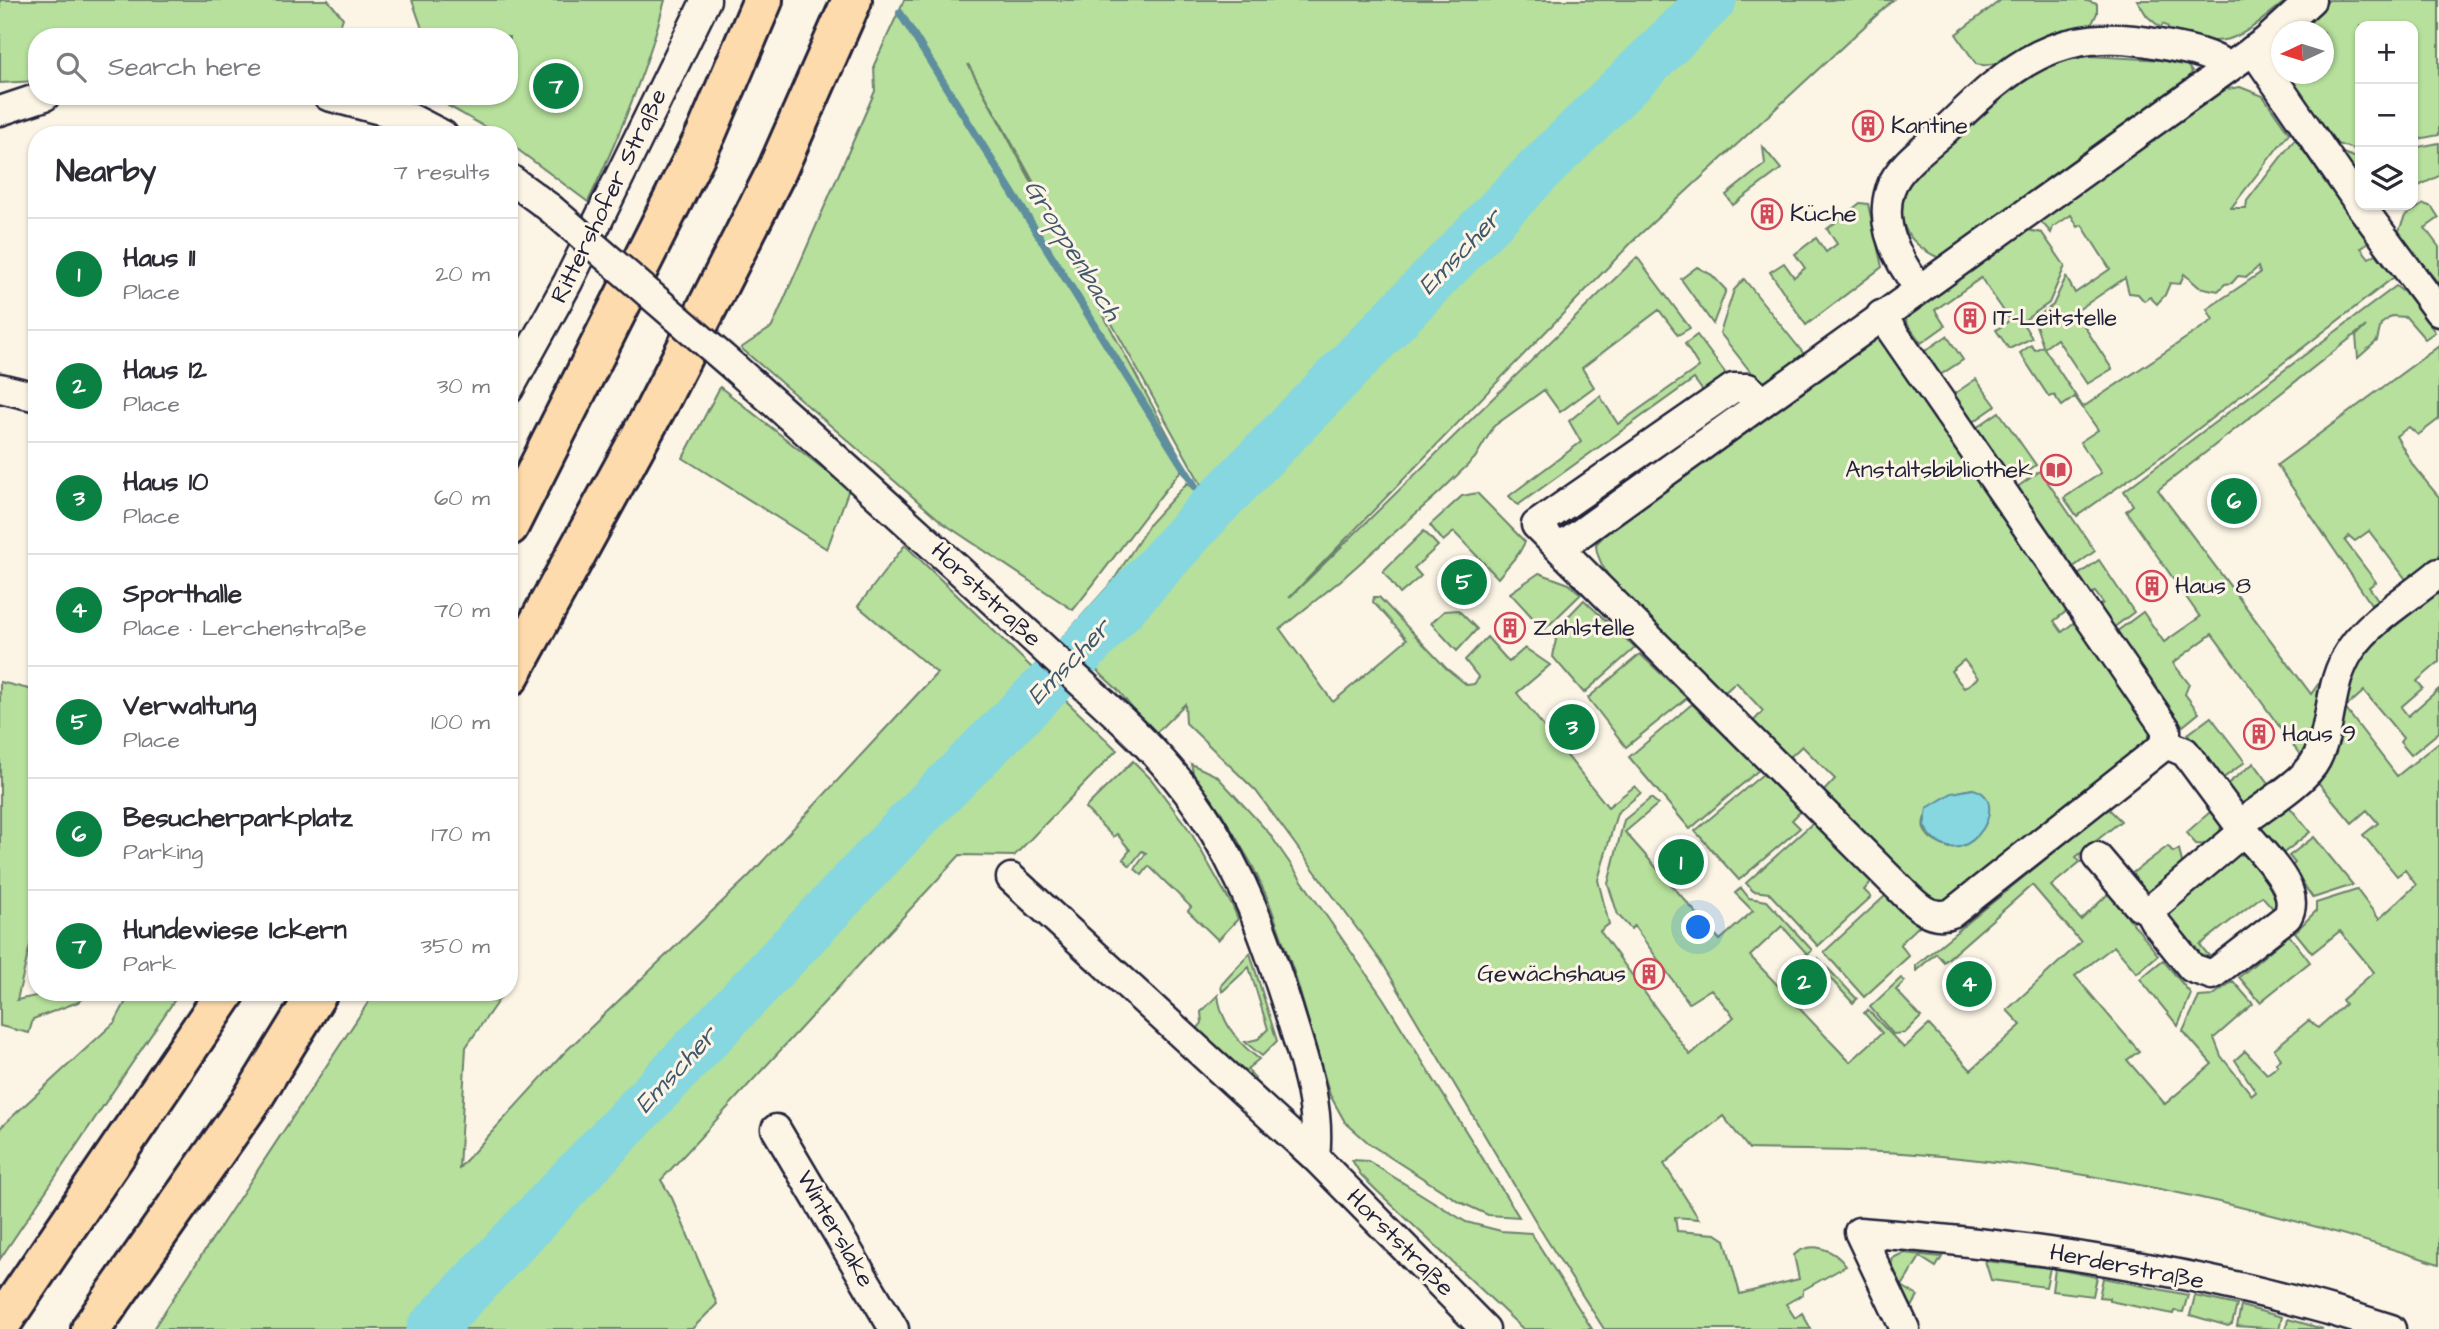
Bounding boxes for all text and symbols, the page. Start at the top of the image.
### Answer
north arrow [2271,21,2334,84]
map controls [2355,21,2418,210]
button: + [2355,21,2418,84]
search box [28,28,518,105]
icon: search [52,48,90,86]
text: Search here [108,49,261,85]
pin: 7 [533,60,579,112]
street label: Rittershofer Straße [542,83,676,309]
button: − [2355,84,2418,147]
building icon: Kantine [1851,109,1885,143]
place label: Kantine [1891,109,1968,143]
button: layers [2355,147,2418,210]
text: Nearby [56,151,156,193]
text: 7 results [394,156,490,188]
water label: Groppenbach [1015,173,1131,328]
building icon: Küche [1750,197,1784,231]
place label: Küche [1790,197,1857,231]
water label: Emscher [1410,199,1512,303]
text: Haus 11 [123,240,195,276]
text: 1 [78,258,80,290]
text: 20 m [435,258,490,290]
text: Place [123,276,180,308]
building icon: IT-Leitstelle [1953,301,1987,335]
place label: IT-Leitstelle [1993,301,2117,335]
text: Haus 12 [123,352,207,388]
text: 2 [72,370,86,402]
text: 30 m [437,370,490,402]
text: Place [123,388,180,420]
place label: Anstaltsbibliothek [1845,453,2033,487]
library icon: Anstaltsbibliothek [2039,453,2073,487]
text: Haus 10 [123,464,208,500]
pin: 6 [2211,475,2257,527]
text: 3 [73,482,85,514]
text: 60 m [434,482,490,514]
text: Place [123,500,180,532]
street label: Horststraße [923,535,1049,655]
pin: 5 [1441,556,1487,608]
building icon: Haus 8 [2135,569,2169,603]
place label: Haus 8 [2175,569,2251,603]
text: Sporthalle [123,576,242,612]
text: 4 [71,594,87,626]
text: 70 m [434,594,490,626]
water label: Emscher [1019,609,1121,713]
building icon: Zahlstelle [1493,611,1527,645]
place label: Zahlstelle [1533,611,1635,645]
text: Place · Lerchenstraße [123,612,367,644]
text: Verwaltung [123,688,256,724]
pin: 3 [1549,701,1595,753]
text: 5 [71,706,87,738]
text: 100 m [431,706,490,738]
building icon: Haus 9 [2242,717,2276,751]
place label: Haus 9 [2282,717,2356,751]
text: Place [123,724,180,756]
text: Besucherparkplatz [123,800,353,836]
text: 6 [72,818,86,850]
text: 170 m [431,818,490,850]
text: Parking [123,836,203,868]
pin: 1 [1658,836,1704,888]
your location [1681,910,1715,944]
text: Hundewiese Ickern [123,912,347,948]
text: 7 [72,930,86,962]
text: 350 m [420,930,490,962]
text: Park [123,948,176,980]
pin: 2 [1781,956,1827,1008]
place label: Gewächshaus [1477,957,1626,991]
building icon: Gewächshaus [1632,957,1666,991]
pin: 4 [1946,958,1992,1010]
water label: Emscher [627,1017,727,1121]
street label: Winterslake [788,1164,882,1294]
street label: Horststraße [1338,1181,1462,1305]
street label: Herderstraße [2047,1235,2207,1299]

